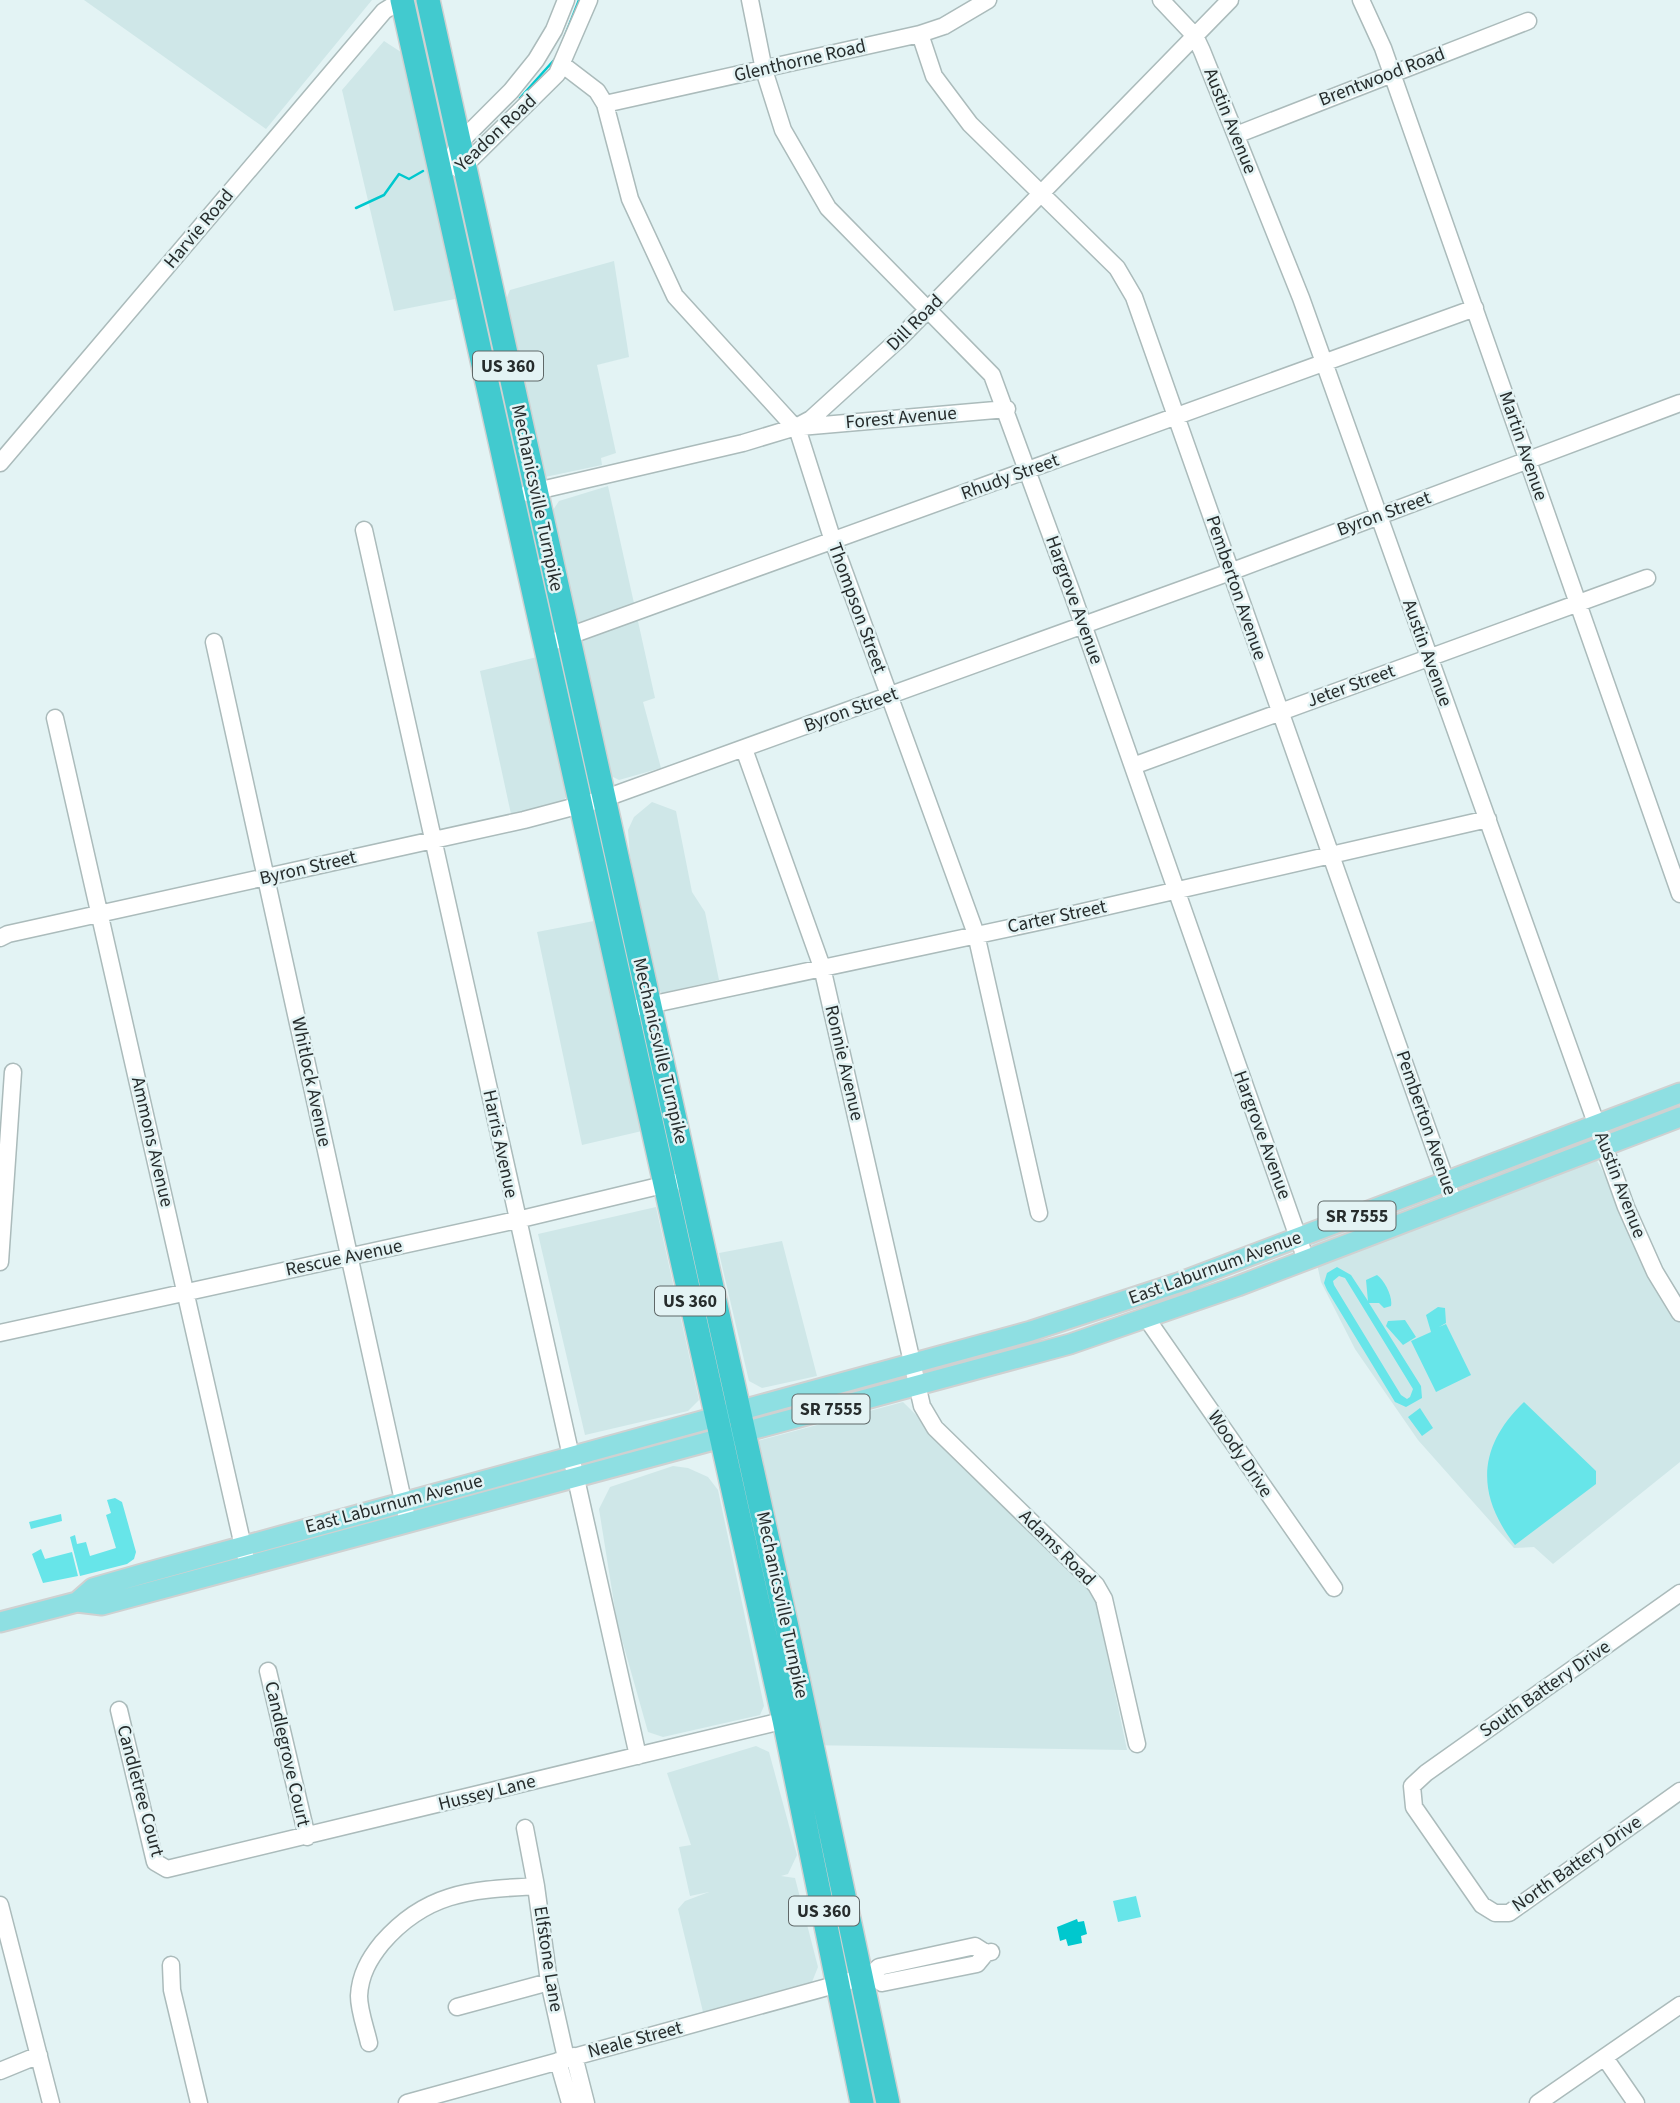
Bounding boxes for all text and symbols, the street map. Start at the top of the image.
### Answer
street label: Glenthorne Road [731,33,869,89]
street label: Brentwood Road [1315,41,1449,113]
street label: Austin Avenue [1197,64,1263,178]
street label: Yeadon Road [448,88,543,179]
street label: Harvie Road [158,183,240,275]
street label: Dill Road [880,288,950,358]
road number: US 360 [473,352,543,380]
street label: Martin Avenue [1492,388,1554,504]
street label: Forest Avenue [844,400,958,436]
street label: Mechanicsville Turnpike [504,402,570,594]
street label: Rhudy Street [957,447,1063,507]
street label: Byron Street [1333,484,1435,543]
street label: Pemberton Avenue [1199,512,1273,664]
street label: Hargrove Avenue [1038,532,1110,668]
street label: Thompson Street [821,539,893,678]
street label: Austin Avenue [1395,596,1459,710]
street label: Jeter Street [1303,657,1399,714]
street label: Byron Street [800,680,902,739]
street label: Byron Street [257,844,359,892]
street label: Carter Street [1005,893,1110,941]
street label: Mechanicsville Turnpike [625,955,695,1147]
street label: Ronnie Avenue [818,1002,870,1124]
street label: Whitlock Avenue [284,1015,338,1149]
street label: Pemberton Avenue [1389,1047,1463,1199]
street label: Hargrove Avenue [1226,1067,1298,1203]
street label: Ammons Avenue [124,1074,180,1210]
street label: Harris Avenue [475,1087,525,1201]
street label: Austin Avenue [1587,1128,1653,1242]
road number: SR 7555 [1318,1202,1396,1231]
street label: East Laburnum Avenue [1125,1224,1305,1312]
street label: Rescue Avenue [283,1232,405,1284]
road number: US 360 [655,1286,725,1316]
road number: SR 7555 [792,1394,870,1424]
street label: Woody Drive [1201,1405,1279,1503]
street label: East Laburnum Avenue [302,1467,486,1541]
street label: Adams Road [1013,1504,1101,1592]
street label: Mechanicsville Turnpike [749,1509,815,1701]
street label: South Battery Drive [1474,1634,1616,1744]
street label: Candlegrove Court [257,1679,317,1830]
street label: Candletree Court [109,1722,171,1860]
street label: Hussey Lane [435,1768,539,1818]
street label: North Battery Drive [1507,1809,1647,1919]
road number: US 360 [789,1896,859,1926]
street label: Elfstone Lane [526,1904,570,2014]
street label: Neale Street [585,2014,686,2066]

